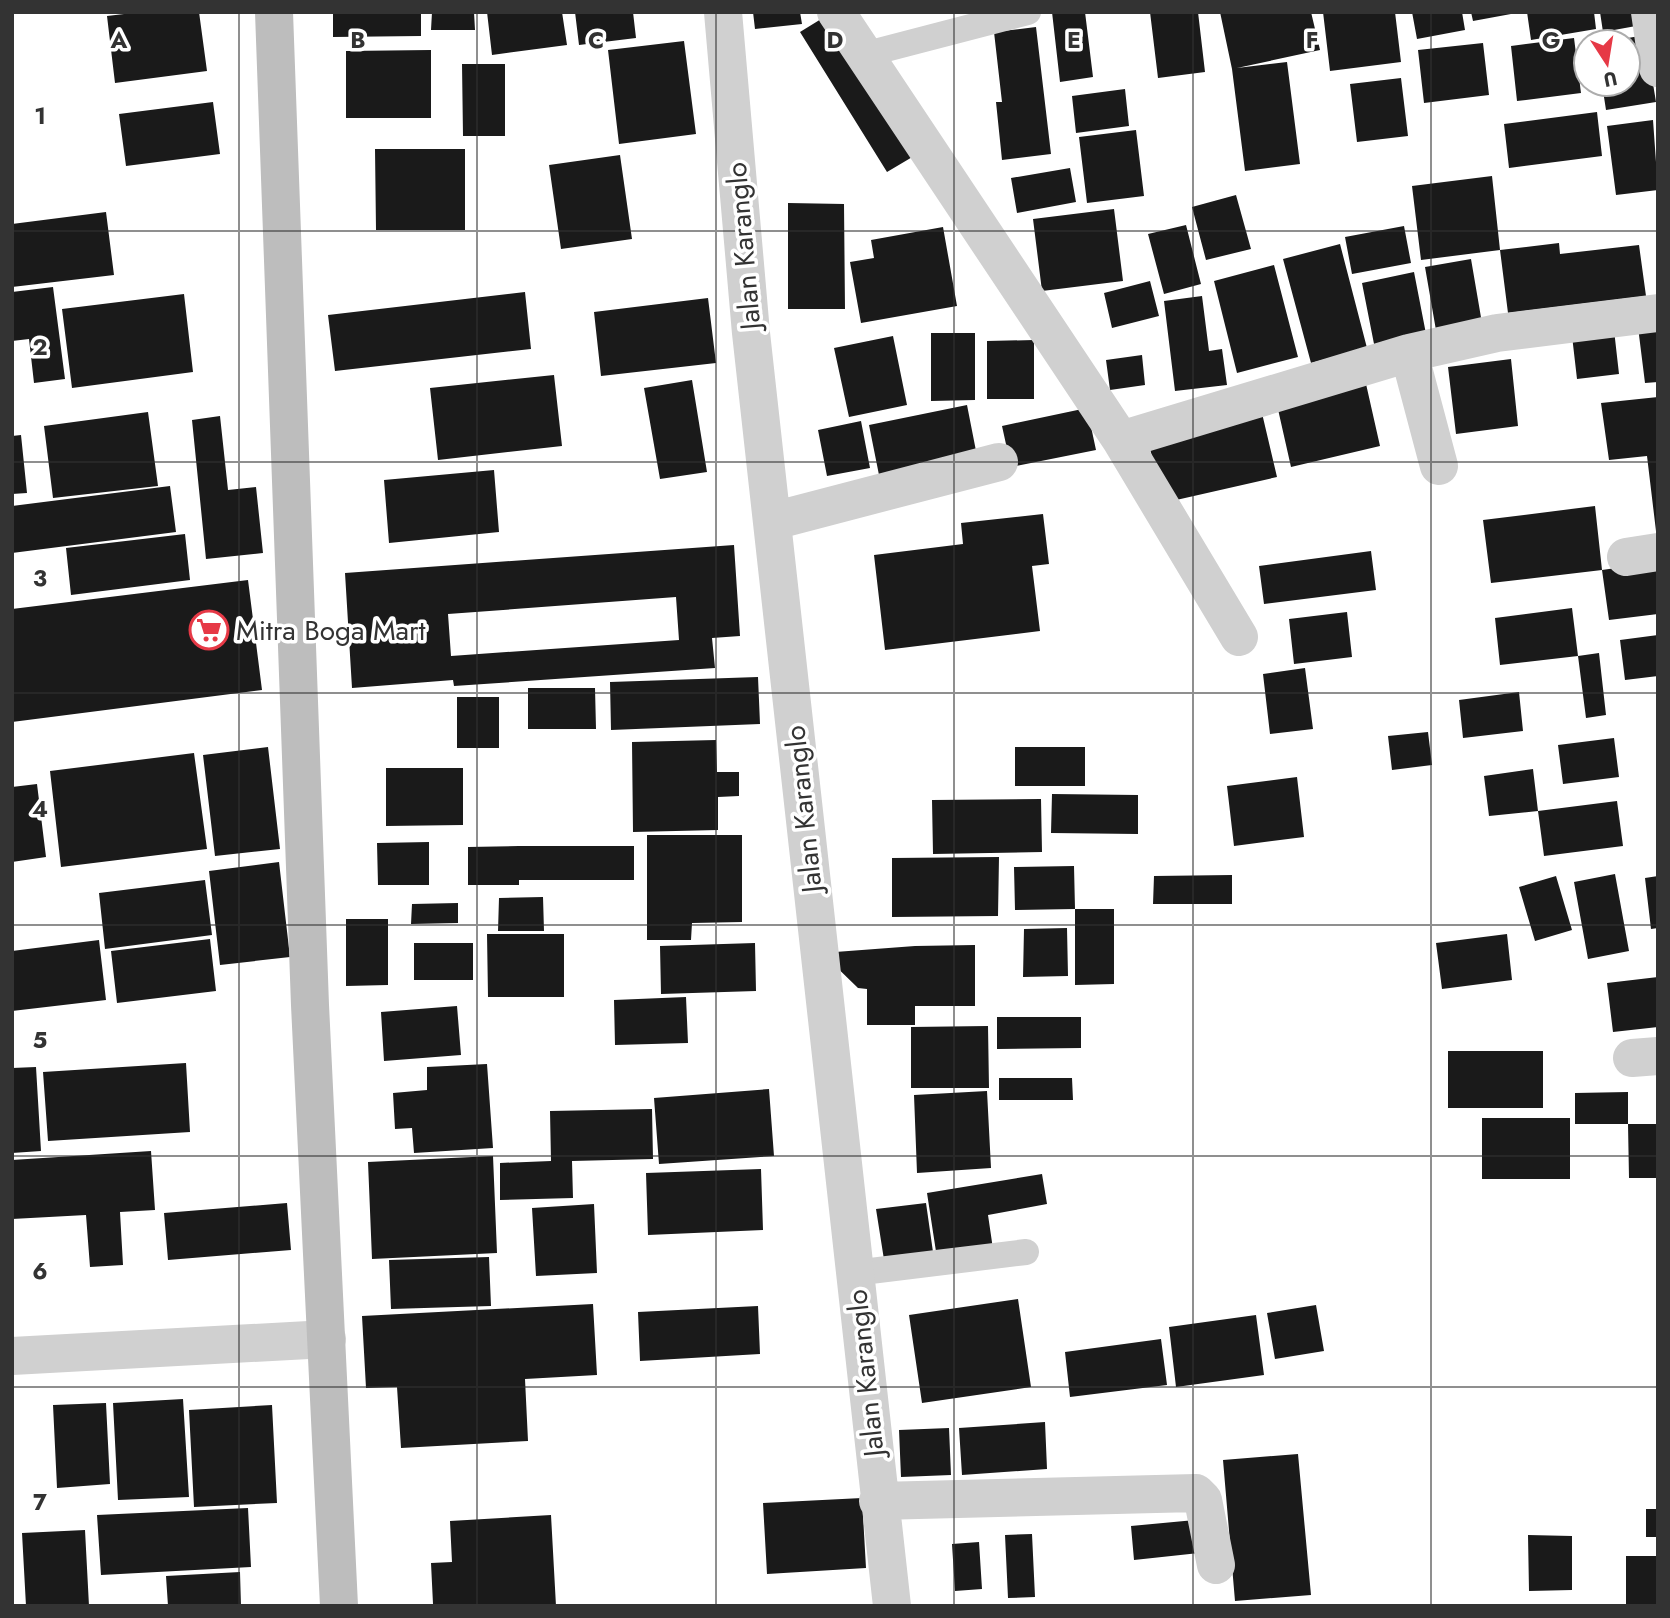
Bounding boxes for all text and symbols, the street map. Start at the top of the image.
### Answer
text: A [110,23,128,57]
text: B [350,23,366,57]
text: C [588,23,604,57]
text: D [827,23,844,57]
text: E [1067,23,1081,57]
text: F [1306,23,1318,57]
text: G [1542,23,1560,57]
north arrow [1572,28,1642,98]
text: U [1601,65,1620,94]
text: 1 [34,99,46,133]
street label: Jalan Karanglo [716,161,772,335]
text: 2 [32,330,48,364]
text: 3 [33,561,47,595]
supermarket icon: Mitra Boga Mart [188,609,230,651]
place label: Mitra Boga Mart [236,610,426,651]
street label: Jalan Karanglo [774,723,833,899]
text: 4 [32,792,48,826]
text: 5 [33,1023,47,1057]
text: 6 [32,1254,48,1288]
street label: Jalan Karanglo [836,1287,895,1463]
text: 7 [33,1485,47,1519]

